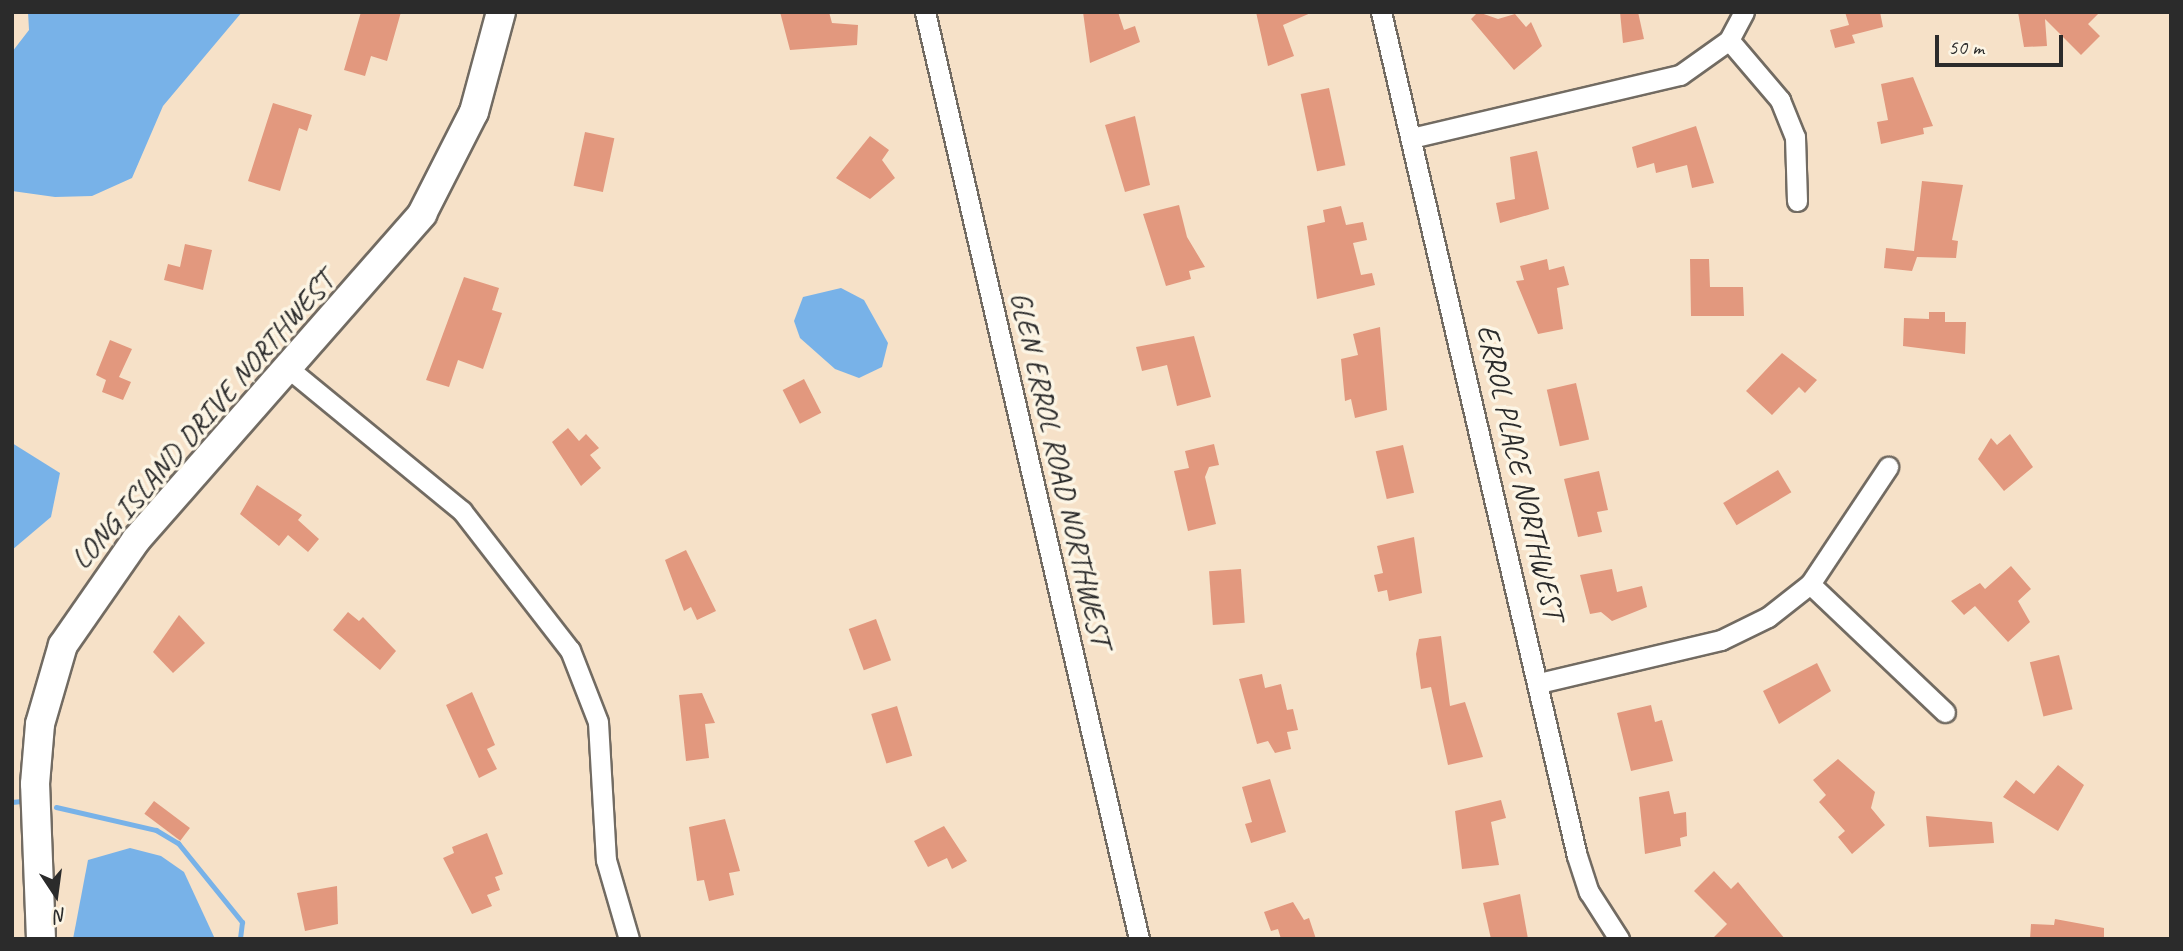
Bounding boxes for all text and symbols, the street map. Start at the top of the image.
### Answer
scale bar [1938,21,2066,65]
text: 50 m [1948,34,1984,60]
street label: LONG ISLAND DRIVE NORTHWEST [62,262,342,578]
street label: GLEN ERROL ROAD NORTHWEST [1003,289,1119,649]
street label: ERROL PLACE NORTHWEST [1469,320,1573,624]
north arrow [21,860,91,930]
text: N [52,902,69,928]

